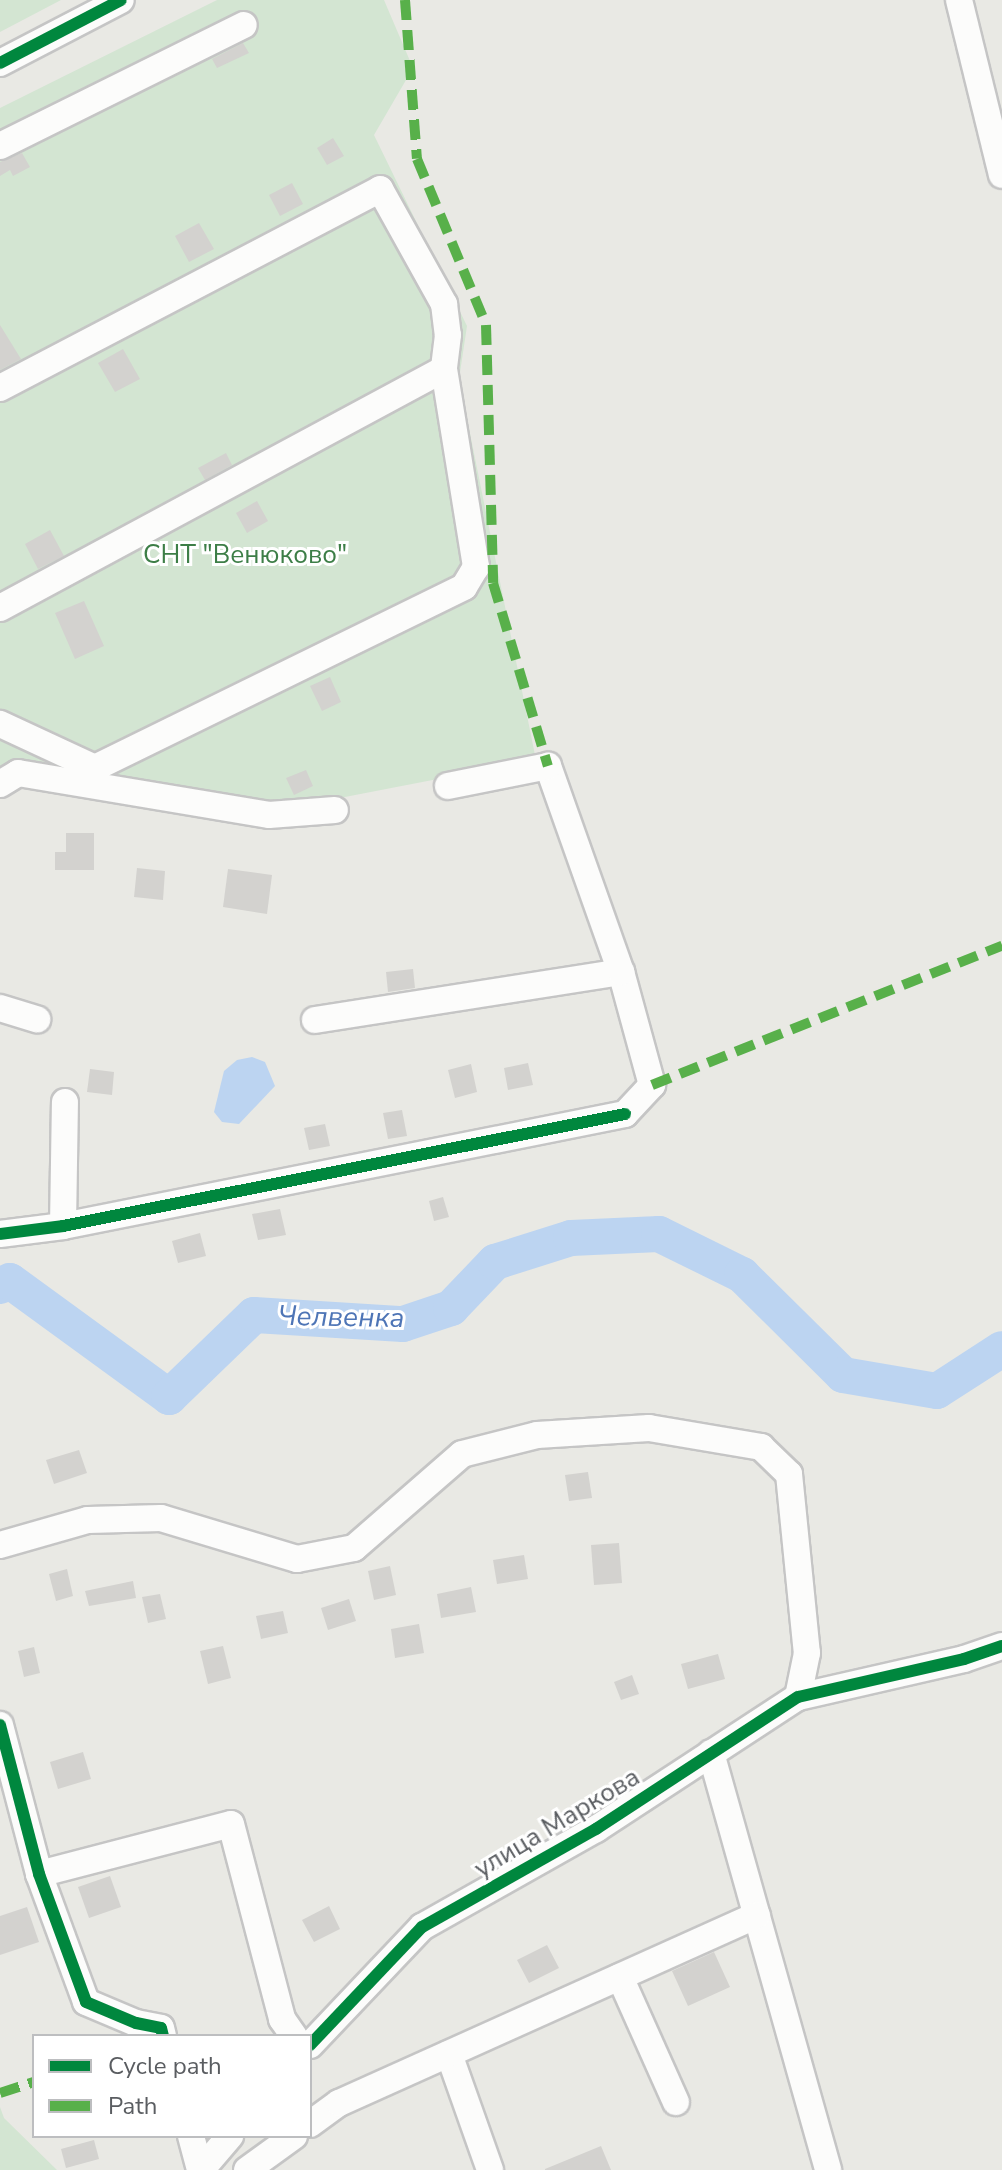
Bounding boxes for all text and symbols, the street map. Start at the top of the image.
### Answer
park label: СНТ "Венюково" [143,539,347,571]
water label: Челвенка [277,1299,405,1335]
street label: улица Маркова [469,1761,645,1885]
legend [32,2034,312,2138]
text: Cycle path [108,2050,222,2082]
text: Path [108,2090,157,2122]

